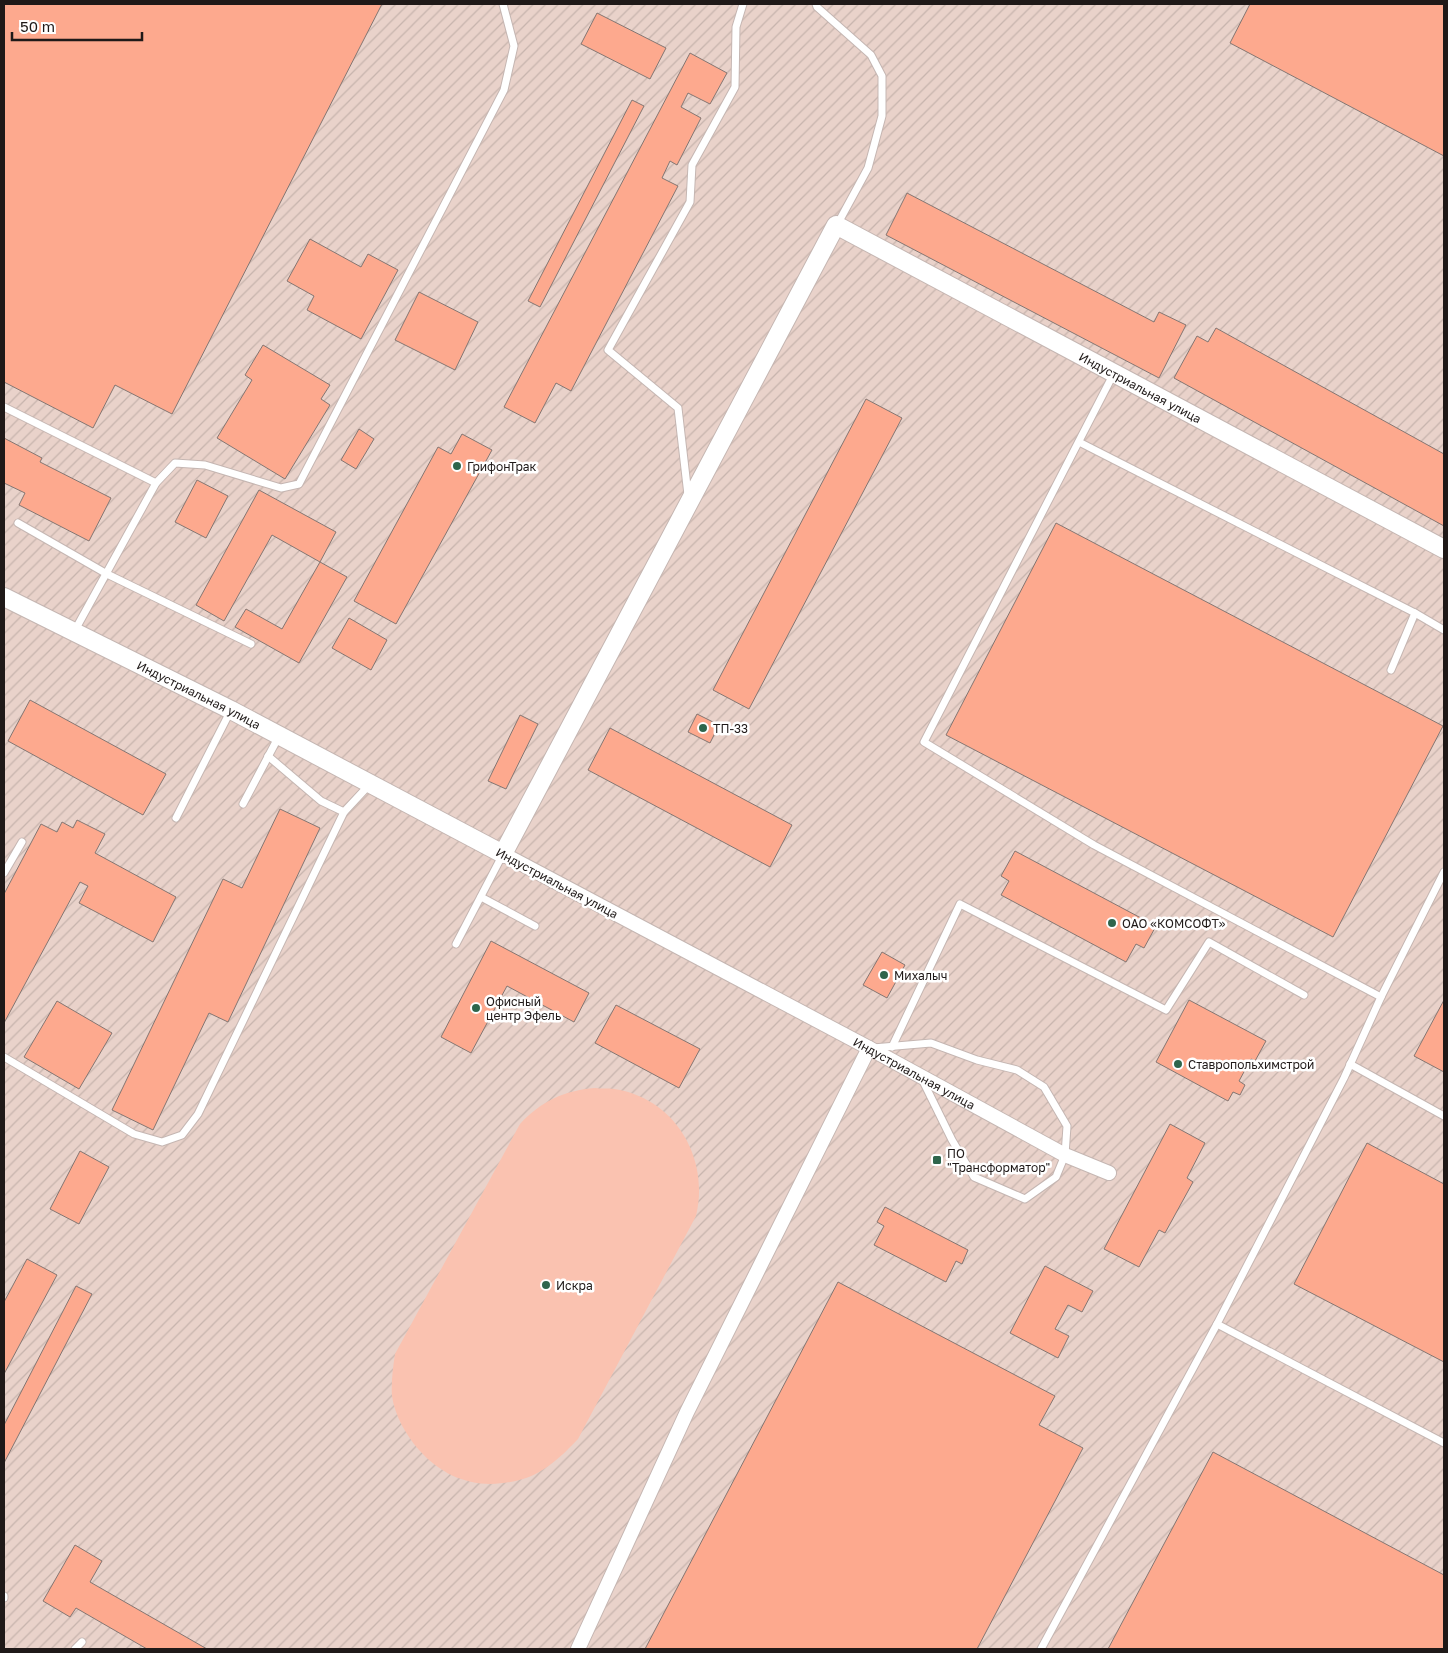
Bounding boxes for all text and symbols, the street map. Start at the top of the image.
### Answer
scale bar [12,10,142,42]
text: 50 m [20,17,55,35]
street label: Индустриальная улица [1077,349,1204,426]
place label: ГрифонТрак [467,459,537,474]
marker: ГрифонТрак [451,460,463,472]
street label: Индустриальная улица [135,657,263,732]
place label: ТП-33 [713,721,748,736]
marker: ТП-33 [697,722,709,734]
street label: Индустриальная улица [493,844,621,922]
place label: ОАО «КОМСОФТ» [1122,916,1226,931]
marker: ОАО «КОМСОФТ» [1106,917,1118,929]
place label: Михалыч [894,968,947,983]
marker: Михалыч [878,969,890,981]
place label: Офисный центр Эфель [486,994,561,1023]
marker: Офисный центр Эфель [470,1002,482,1014]
street label: Индустриальная улица [851,1034,978,1112]
place label: Ставропольхимстрой [1188,1057,1314,1072]
marker: Ставропольхимстрой [1172,1058,1184,1070]
place label: ПО "Трансформатор" [947,1146,1050,1175]
marker: ПО "Трансформатор" [931,1154,943,1166]
place label: Искра [556,1278,593,1293]
marker: Искра [540,1279,552,1291]

